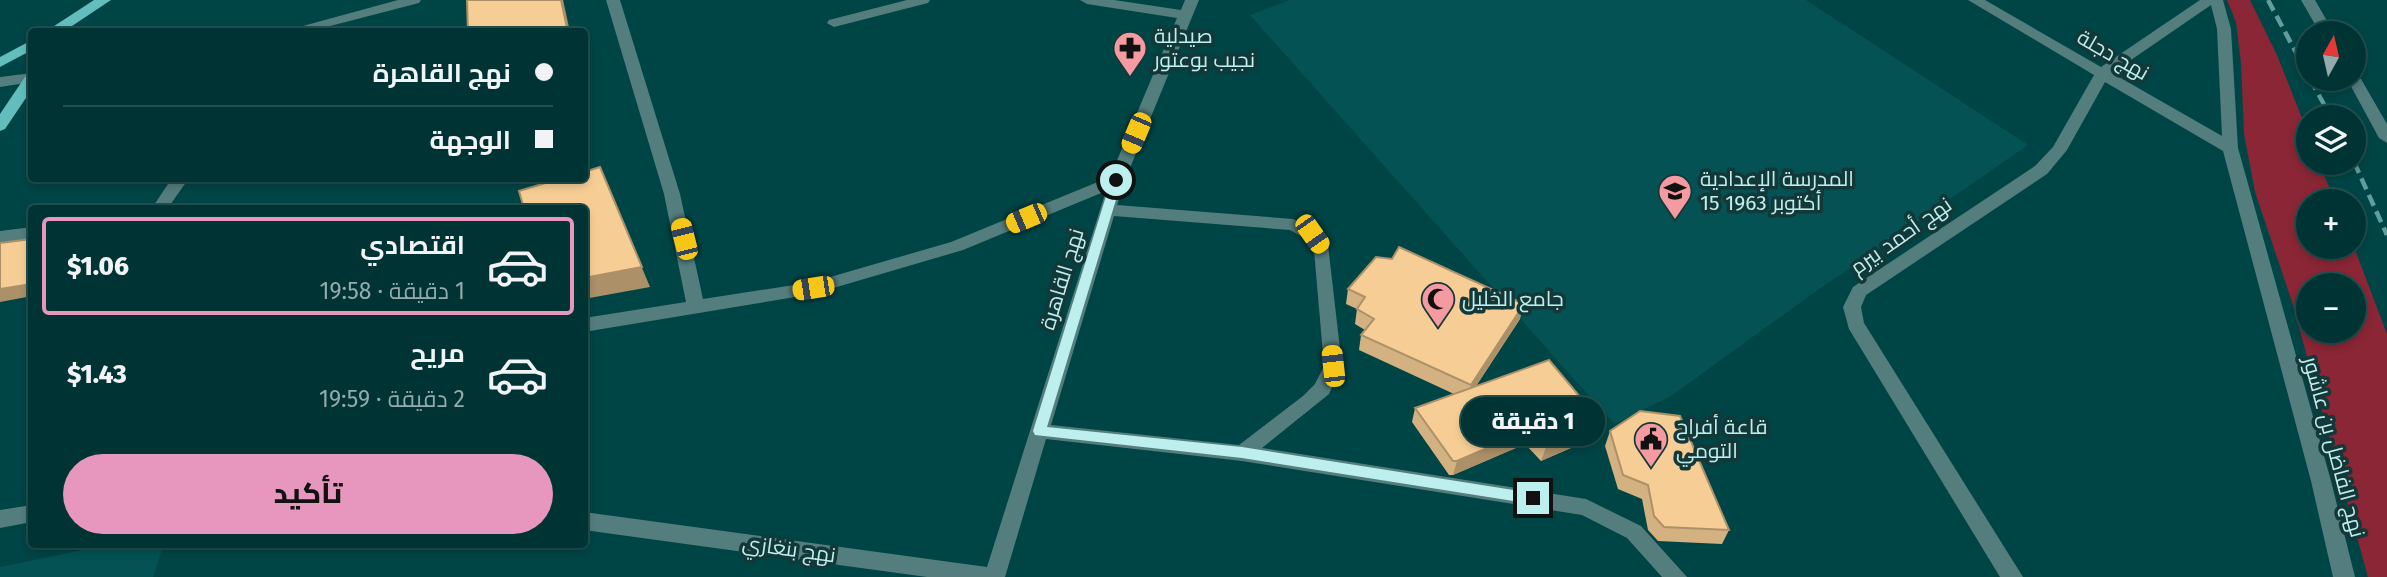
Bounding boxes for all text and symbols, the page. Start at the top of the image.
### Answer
north arrow [2296,21,2366,91]
map controls [2296,21,2366,343]
place label: صيدلية نجيب بوعتور [1153,23,1255,73]
street label: نهج دجلة [2072,24,2154,87]
pharmacy icon: صيدلية نجيب بوعتور [1111,29,1149,78]
text: نهج القاهرة [373,58,511,89]
button: layers [2296,105,2366,175]
car [1119,110,1154,156]
text: الوجهة [430,125,511,156]
route start [1100,164,1132,196]
place label: المدرسة الإعدادية 15 أكتوبر 1963 [1700,166,1854,216]
school or university icon: المدرسة الإعدادية 15 أكتوبر 1963 [1656,172,1694,221]
button: + [2296,189,2366,259]
street label: نهج أحمد بيرم [1845,192,1957,281]
car [1003,200,1050,236]
car [1292,211,1333,257]
car [669,216,700,262]
street label: نهج القاهرة [1034,225,1091,333]
text: اقتصادي [360,230,465,261]
icon: car [486,235,549,298]
text: $1.06 [67,251,129,282]
button: − [2296,273,2366,343]
car [791,274,836,302]
text: 1 دقيقة · 19:58 [320,277,465,305]
mosque icon: جامع الخليل [1419,280,1457,329]
place label: جامع الخليل [1462,286,1564,313]
text: مريح [410,338,465,369]
icon: car [486,343,549,406]
car [1321,344,1346,388]
street label: نهج الفاضل بن عاشور [2296,353,2371,541]
text: $1.43 [67,359,127,390]
text: 2 دقيقة · 19:59 [319,385,465,413]
callout: 1 دقيقة [1461,396,1605,446]
text: 1 دقيقة [1492,407,1574,435]
place label: قاعة أفراح التومي [1676,414,1768,467]
public building icon: قاعة أفراح التومي [1632,420,1670,469]
button: تأكيد [63,454,553,534]
route end [1517,482,1549,514]
street label: نهج بنغازي [740,530,837,571]

